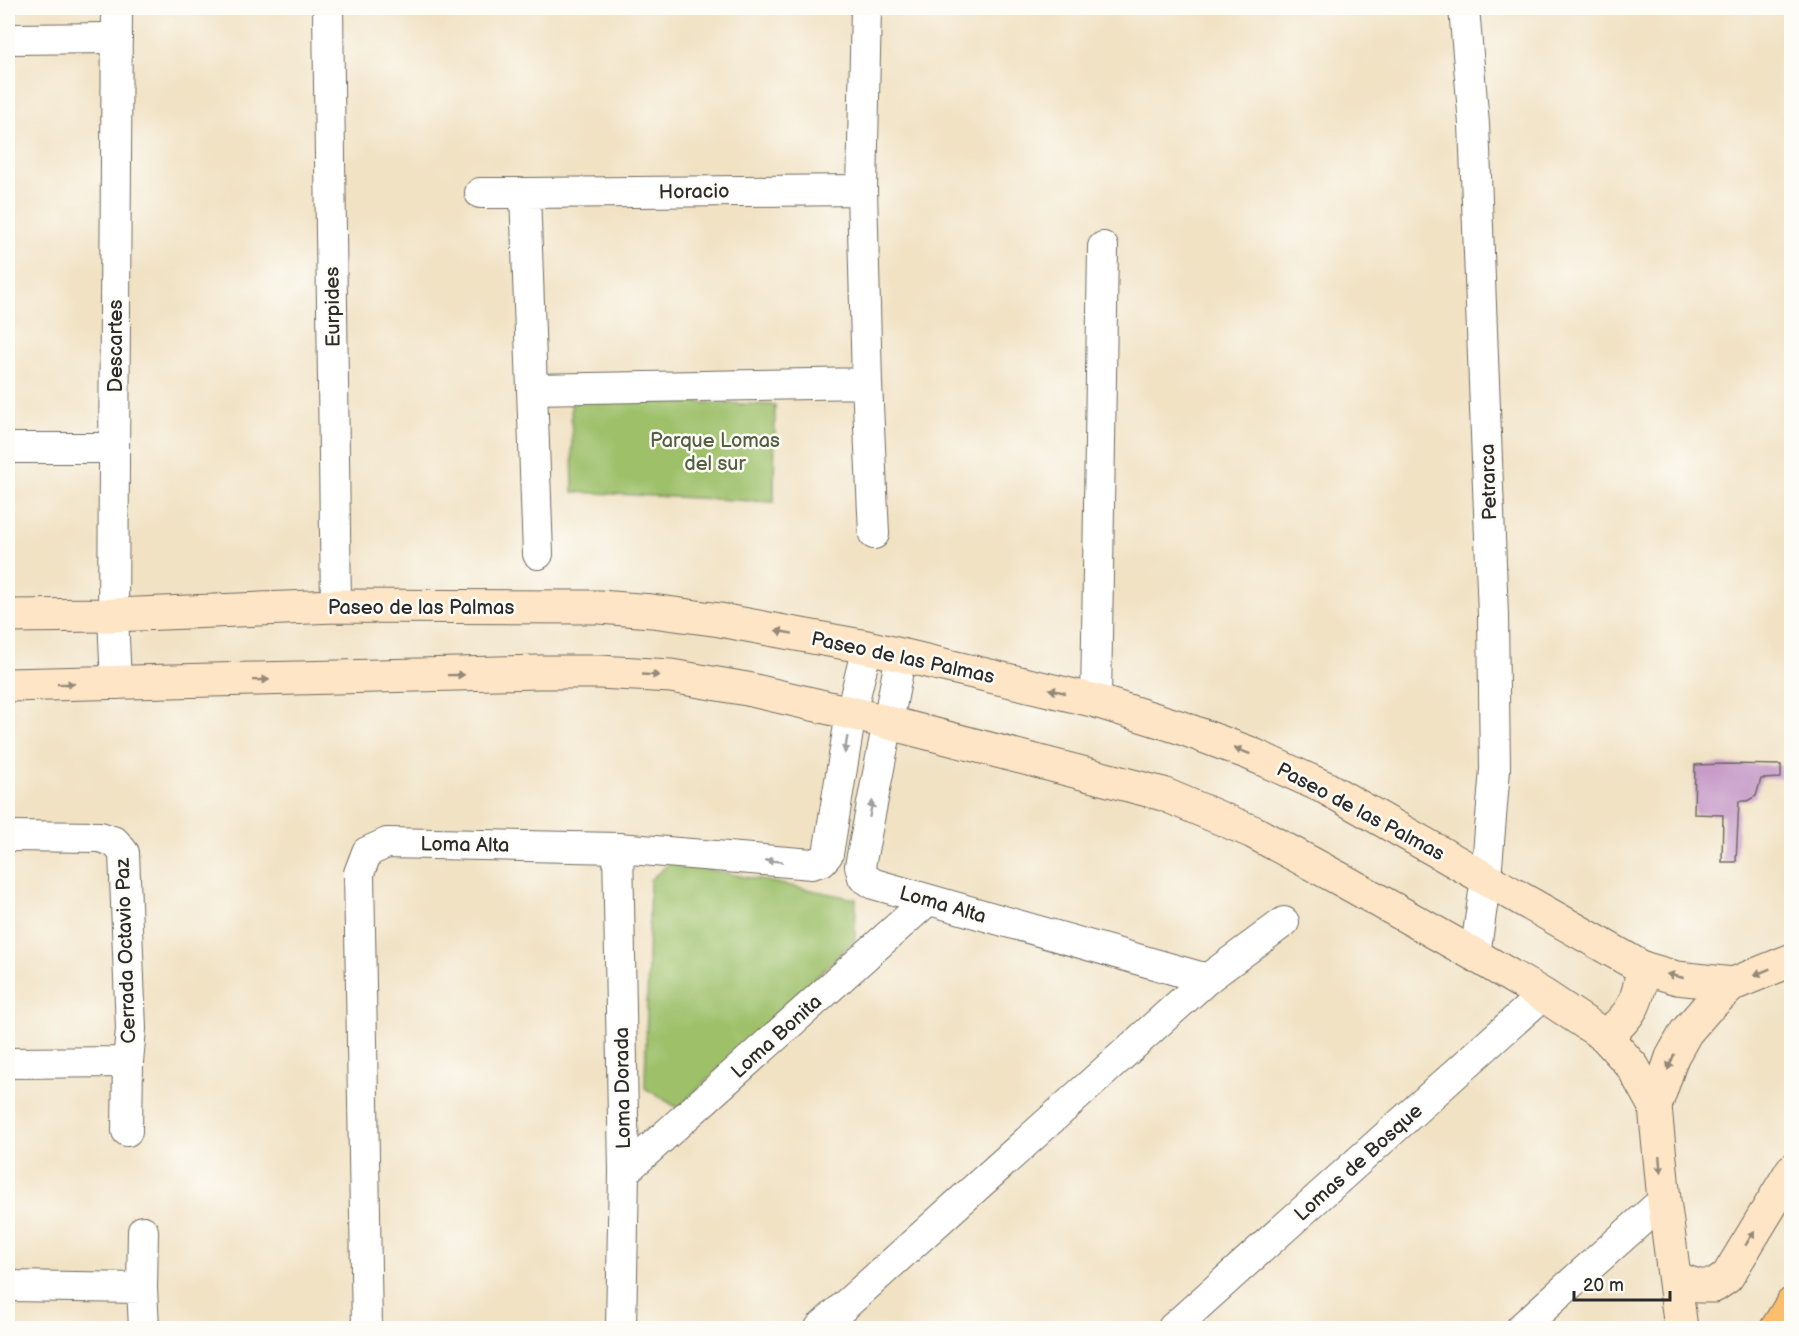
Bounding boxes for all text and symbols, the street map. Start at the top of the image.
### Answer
street label: Horacio [658,179,730,205]
street label: Eurpides [320,266,346,347]
street label: Descartes [104,300,128,392]
park label: Parque Lomas del sur [650,429,780,476]
street label: Petrarca [1476,443,1502,521]
street label: Paseo de las Palmas [328,596,514,620]
one-way arrow [775,627,794,636]
street label: Paseo de las Palmas [809,627,997,689]
one-way arrow [446,670,465,679]
one-way arrow [641,670,660,680]
one-way arrow [251,675,270,684]
one-way arrow [56,680,75,689]
one-way arrow [1048,686,1066,696]
one-way arrow [841,736,850,755]
one-way arrow [1233,745,1251,755]
street label: Paseo de las Palmas [1273,757,1449,866]
one-way arrow [867,799,876,818]
street label: Loma Alta [420,832,510,858]
one-way arrow [764,856,783,866]
street label: Cerrada Octavio Paz [111,857,141,1044]
street label: Loma Alta [897,881,989,929]
one-way arrow [1753,968,1771,977]
one-way arrow [1666,971,1684,981]
street label: Loma Bonita [727,990,827,1084]
street label: Loma Dorada [610,1027,636,1149]
one-way arrow [1666,1053,1675,1071]
street label: Lomas de Bosque [1290,1099,1428,1226]
one-way arrow [1655,1156,1665,1175]
one-way arrow [1744,1230,1755,1246]
scale bar [1574,1264,1670,1302]
text: 20 m [1583,1275,1624,1296]

